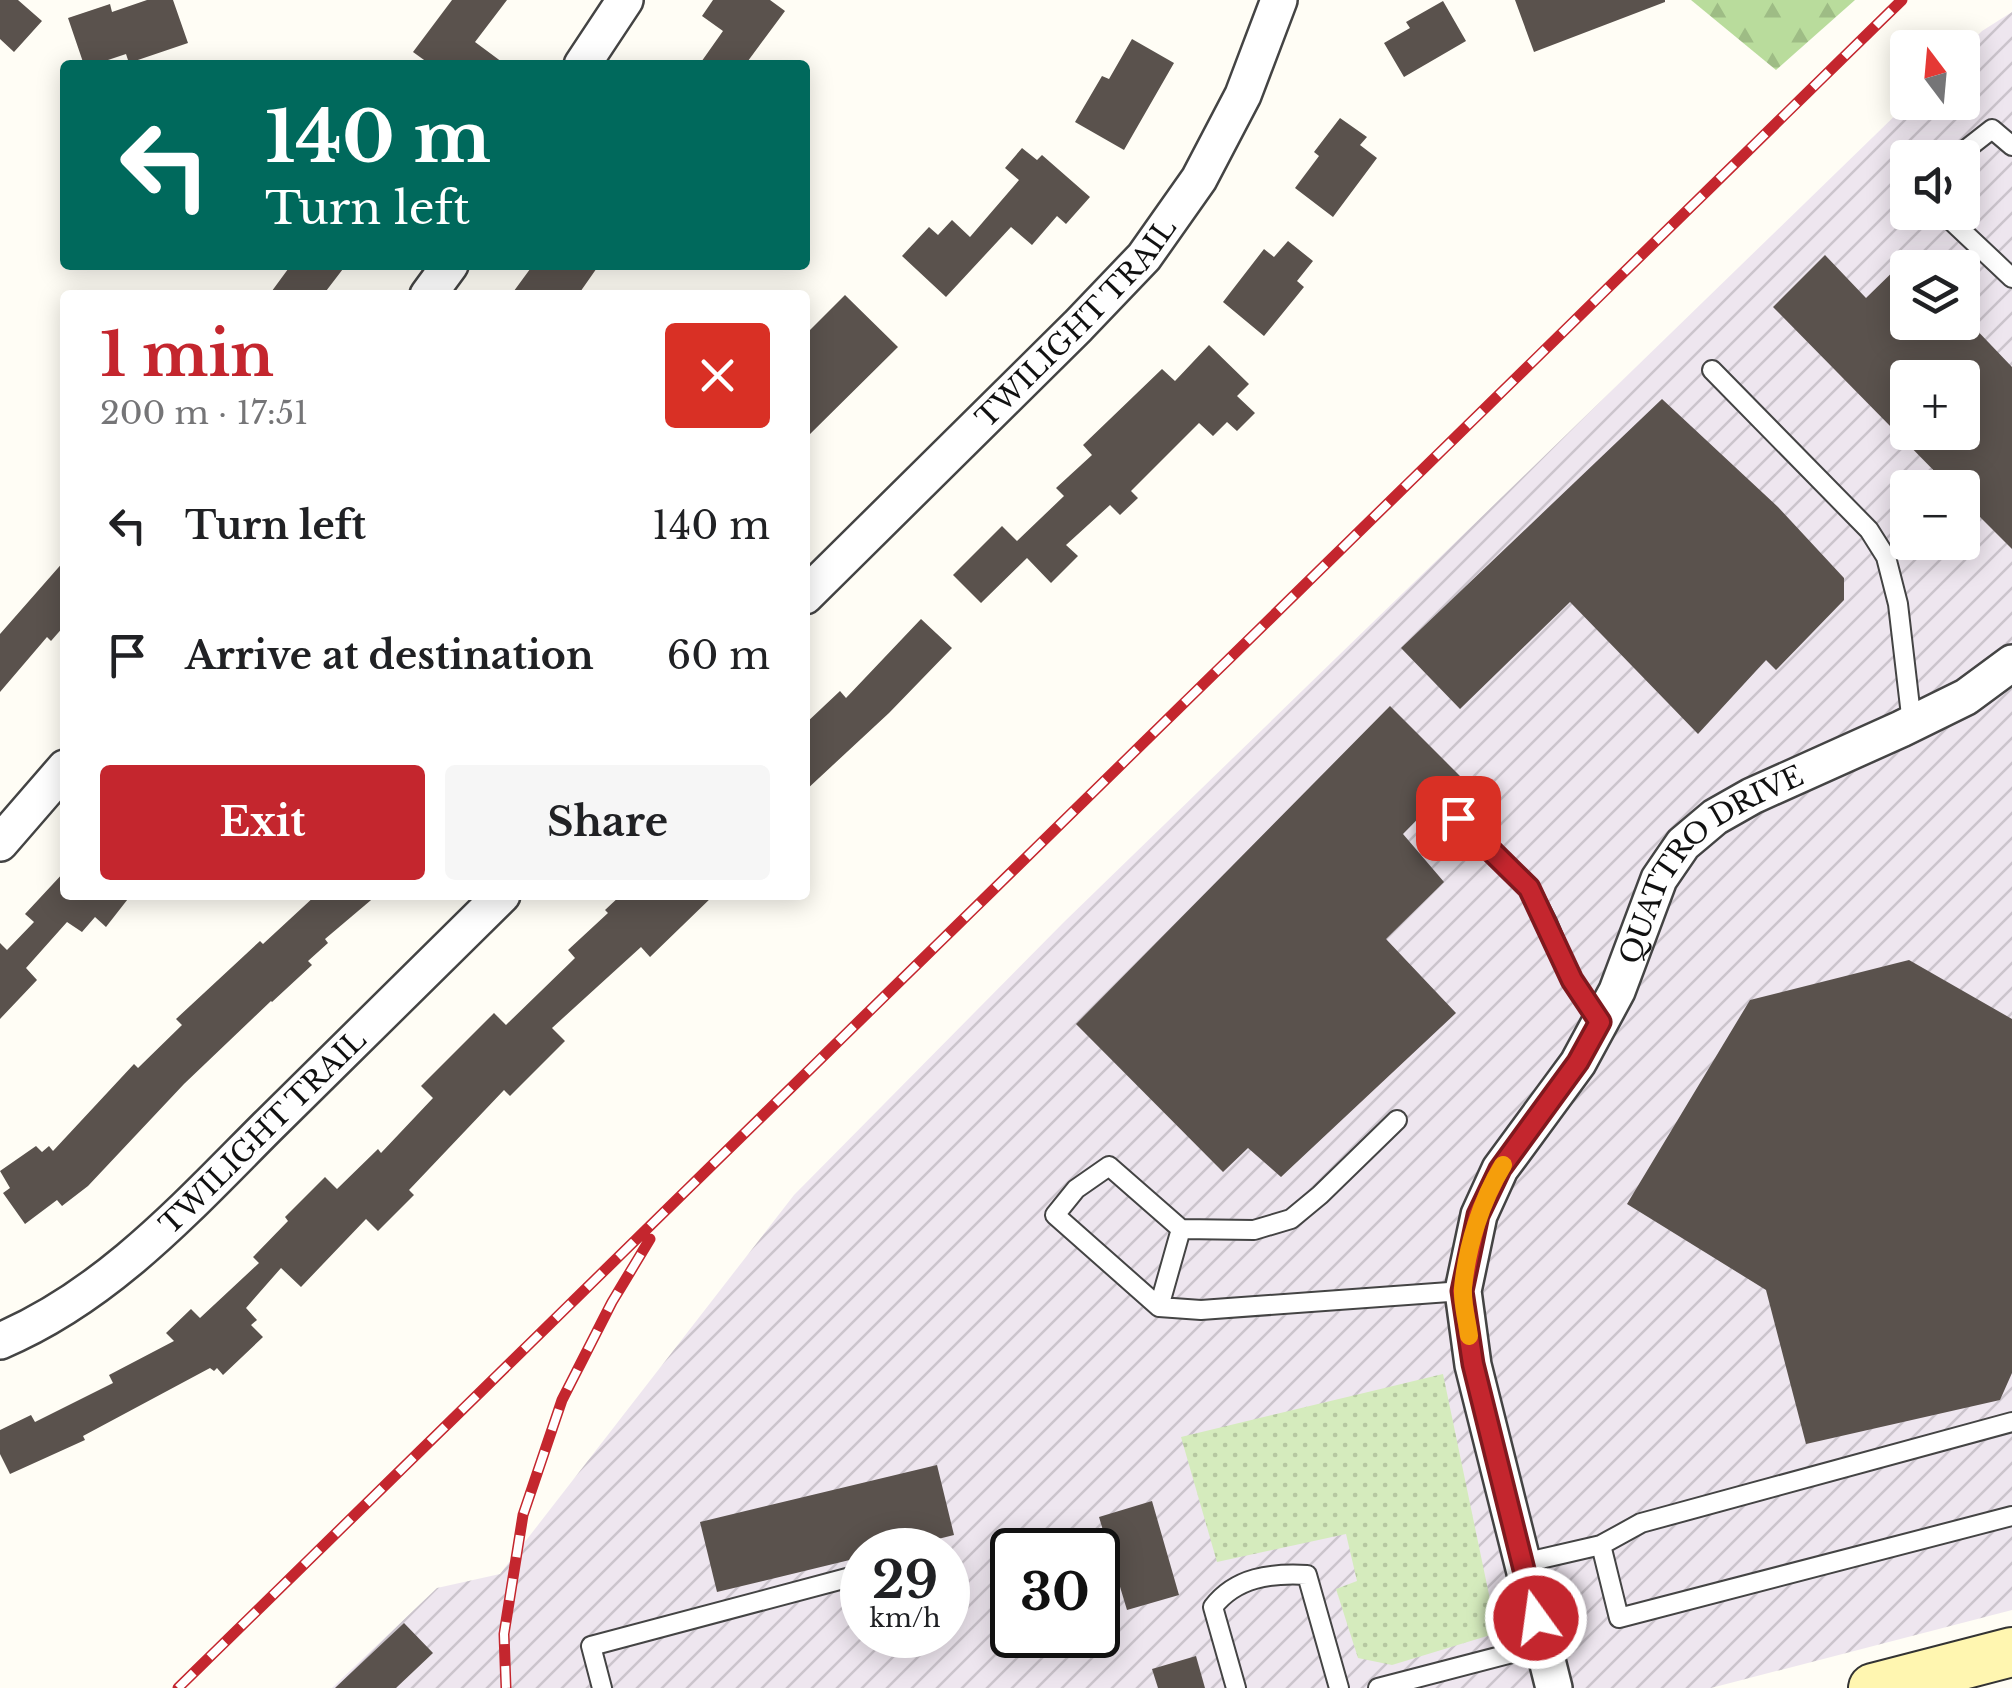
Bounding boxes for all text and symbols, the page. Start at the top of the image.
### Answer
north arrow [1890,30,1980,120]
map controls [1890,30,1980,560]
text: 140 m [265,94,491,181]
icon: left [100,100,230,230]
button: sound [1890,140,1980,230]
text: Turn left [265,180,470,236]
street label: TWILIGHT TRAIL [968,211,1183,435]
button: layers [1890,250,1980,340]
text: 1 min [100,318,274,392]
button: close [665,323,770,428]
button: + [1890,360,1980,450]
text: 200 m · 17:51 [100,393,308,433]
button: − [1890,470,1980,560]
icon: left [100,498,155,553]
text: Turn left [185,502,366,549]
text: 140 m [652,502,770,549]
icon: arrive [100,628,155,683]
text: Arrive at destination [185,632,594,679]
text: 60 m [667,632,770,679]
street label: QUATTRO DRIVE [1611,758,1809,969]
button: Exit [100,765,425,880]
button: Share [445,765,770,880]
pin [1416,776,1501,861]
icon: arrive [1431,791,1486,846]
street label: TWILIGHT TRAIL [152,1022,373,1241]
speed limit sign: 30 [990,1528,1120,1658]
text: 29 [872,1549,938,1612]
position arrow [1484,1566,1588,1670]
text: km/h [870,1603,940,1634]

